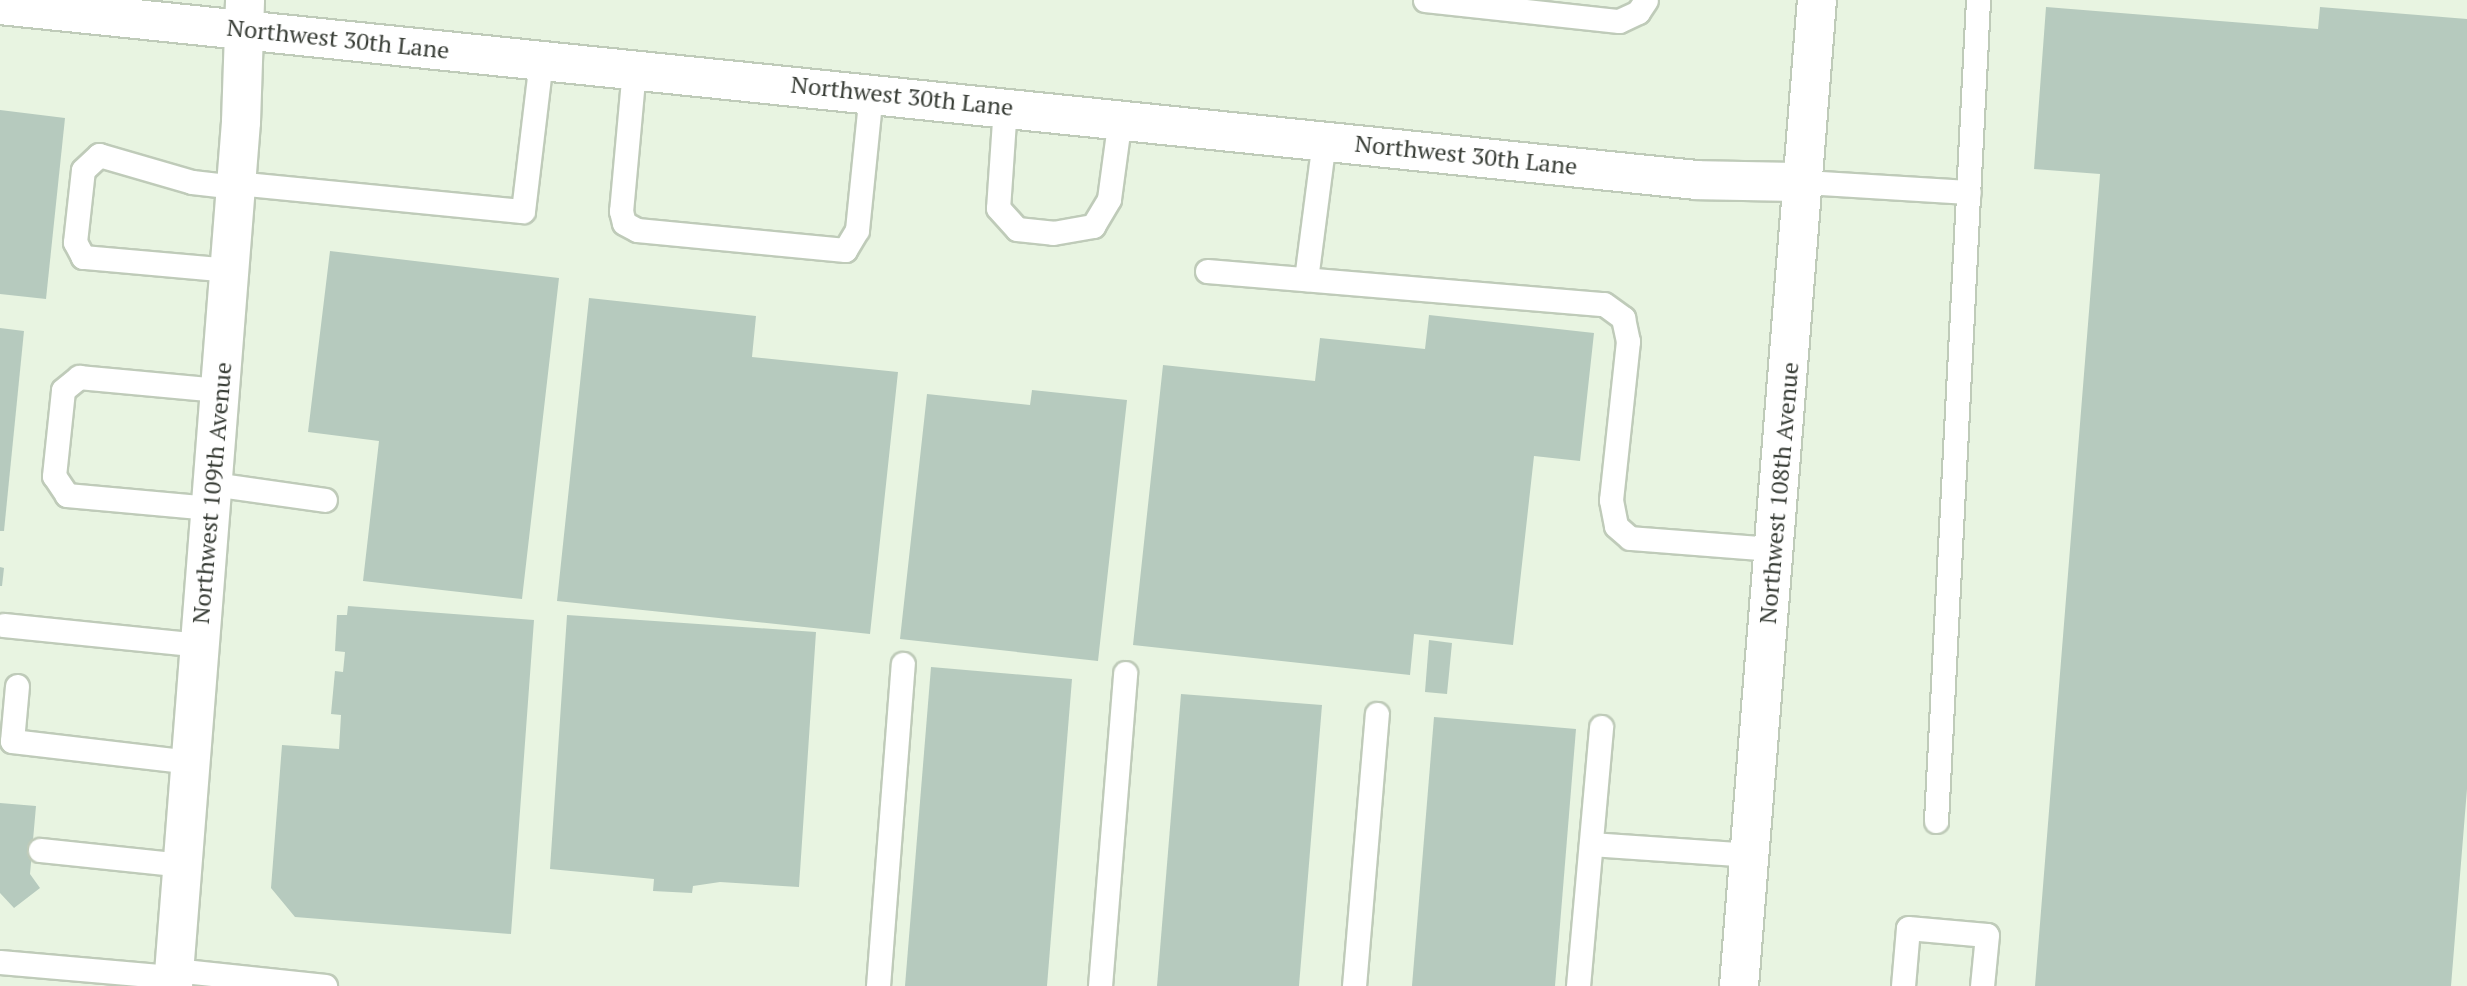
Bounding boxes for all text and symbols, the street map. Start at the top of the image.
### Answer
street label: Northwest 30th Lane [225,13,451,65]
street label: Northwest 30th Lane [789,70,1015,122]
street label: Northwest 30th Lane [1353,129,1579,181]
street label: Northwest 109th Avenue [186,361,238,625]
street label: Northwest 108th Avenue [1753,361,1805,625]

